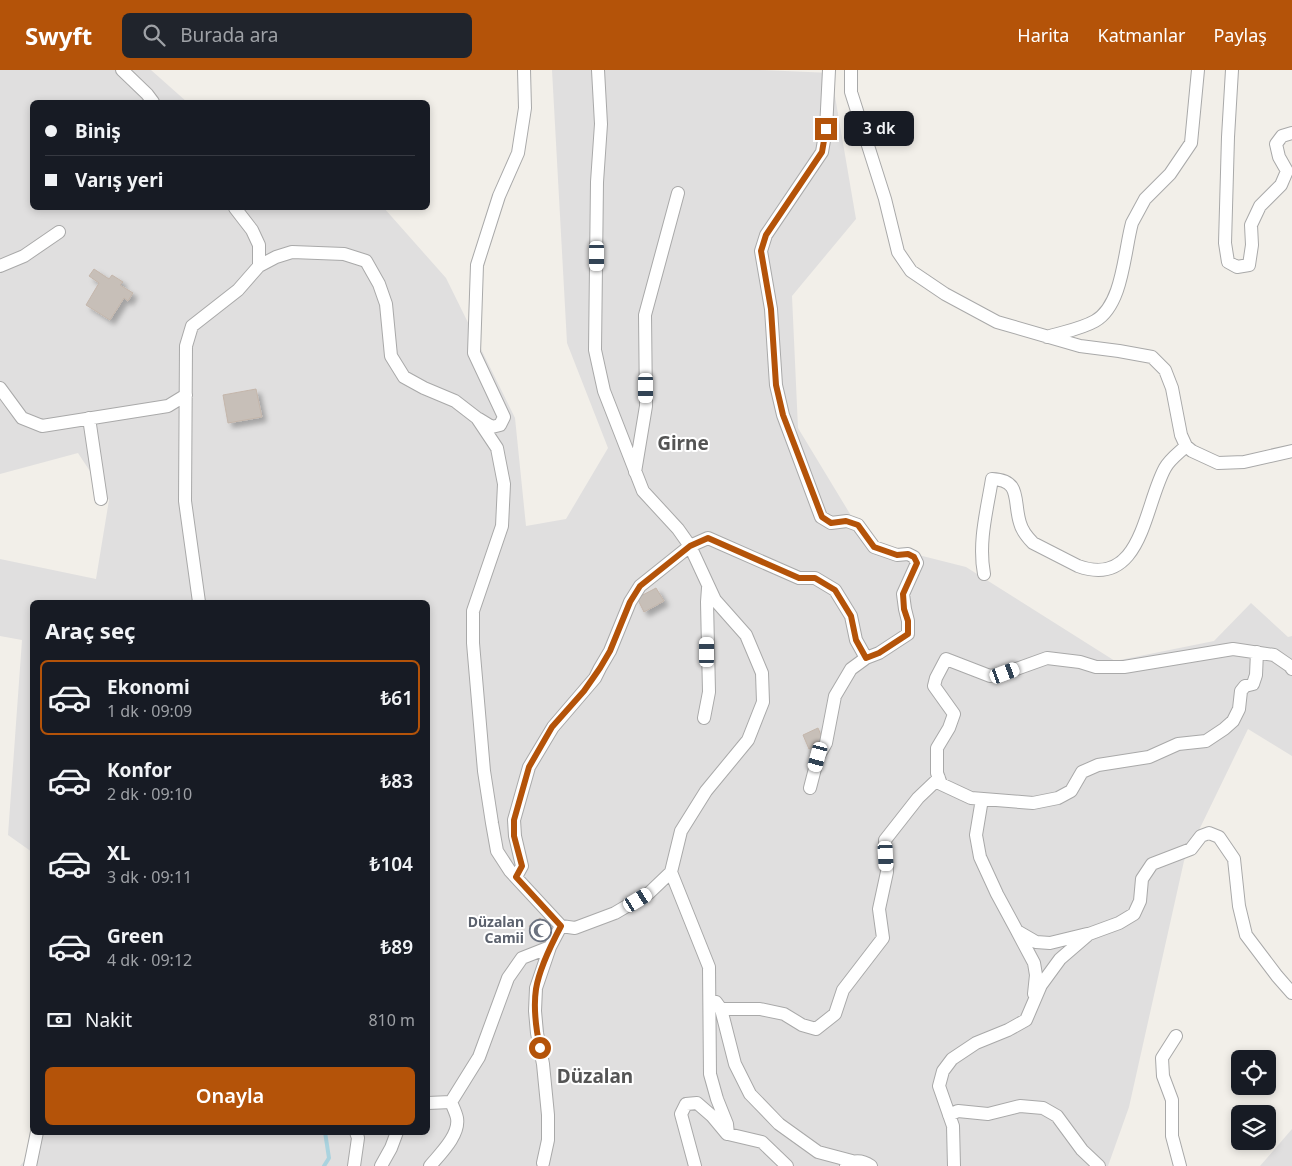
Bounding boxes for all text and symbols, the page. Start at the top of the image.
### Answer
search box [122,13,472,58]
text: Swyft [25,19,92,52]
icon: search [140,21,168,49]
text: Burada ara [180,22,278,48]
text: Harita [1017,23,1069,47]
text: Katmanlar [1097,23,1185,47]
text: Paylaş [1213,23,1267,47]
callout: 3 dk [844,112,914,146]
text: 3 dk [863,117,895,139]
text: Biniş [75,118,121,144]
route end [815,118,837,140]
text: Varış yeri [75,167,163,193]
car [589,241,604,271]
car [638,373,653,403]
district label: Girne [657,430,709,456]
text: Araç seç [45,615,135,645]
car [699,637,714,667]
car [988,661,1021,685]
text: Ekonomi [107,674,190,700]
icon: car [47,675,92,720]
text: ₺61 [380,685,413,711]
text: 1 dk · 09:09 [107,700,192,722]
car [806,741,829,773]
text: Konfor [107,757,172,783]
icon: car [47,758,92,803]
text: ₺83 [380,768,413,794]
text: 2 dk · 09:10 [107,783,192,805]
text: XL [107,840,130,866]
icon: car [47,841,92,886]
car [877,841,894,871]
text: ₺104 [370,851,413,877]
text: 3 dk · 09:11 [107,866,192,888]
car [621,886,654,914]
place label: Düzalan Camii [468,912,524,947]
mosque icon: Düzalan Camii [528,918,552,942]
text: Green [107,923,164,949]
icon: car [47,924,92,969]
text: ₺89 [380,934,413,960]
text: 4 dk · 09:12 [107,949,192,971]
icon: cash [45,1006,73,1034]
text: Nakit [85,1007,132,1033]
text: 810 m [368,1009,415,1031]
route start [529,1037,551,1059]
map controls [1231,1050,1276,1150]
button: locate [1231,1050,1276,1095]
district label: Düzalan [557,1063,633,1089]
button: Onayla [45,1067,415,1125]
button: layers [1231,1105,1276,1150]

